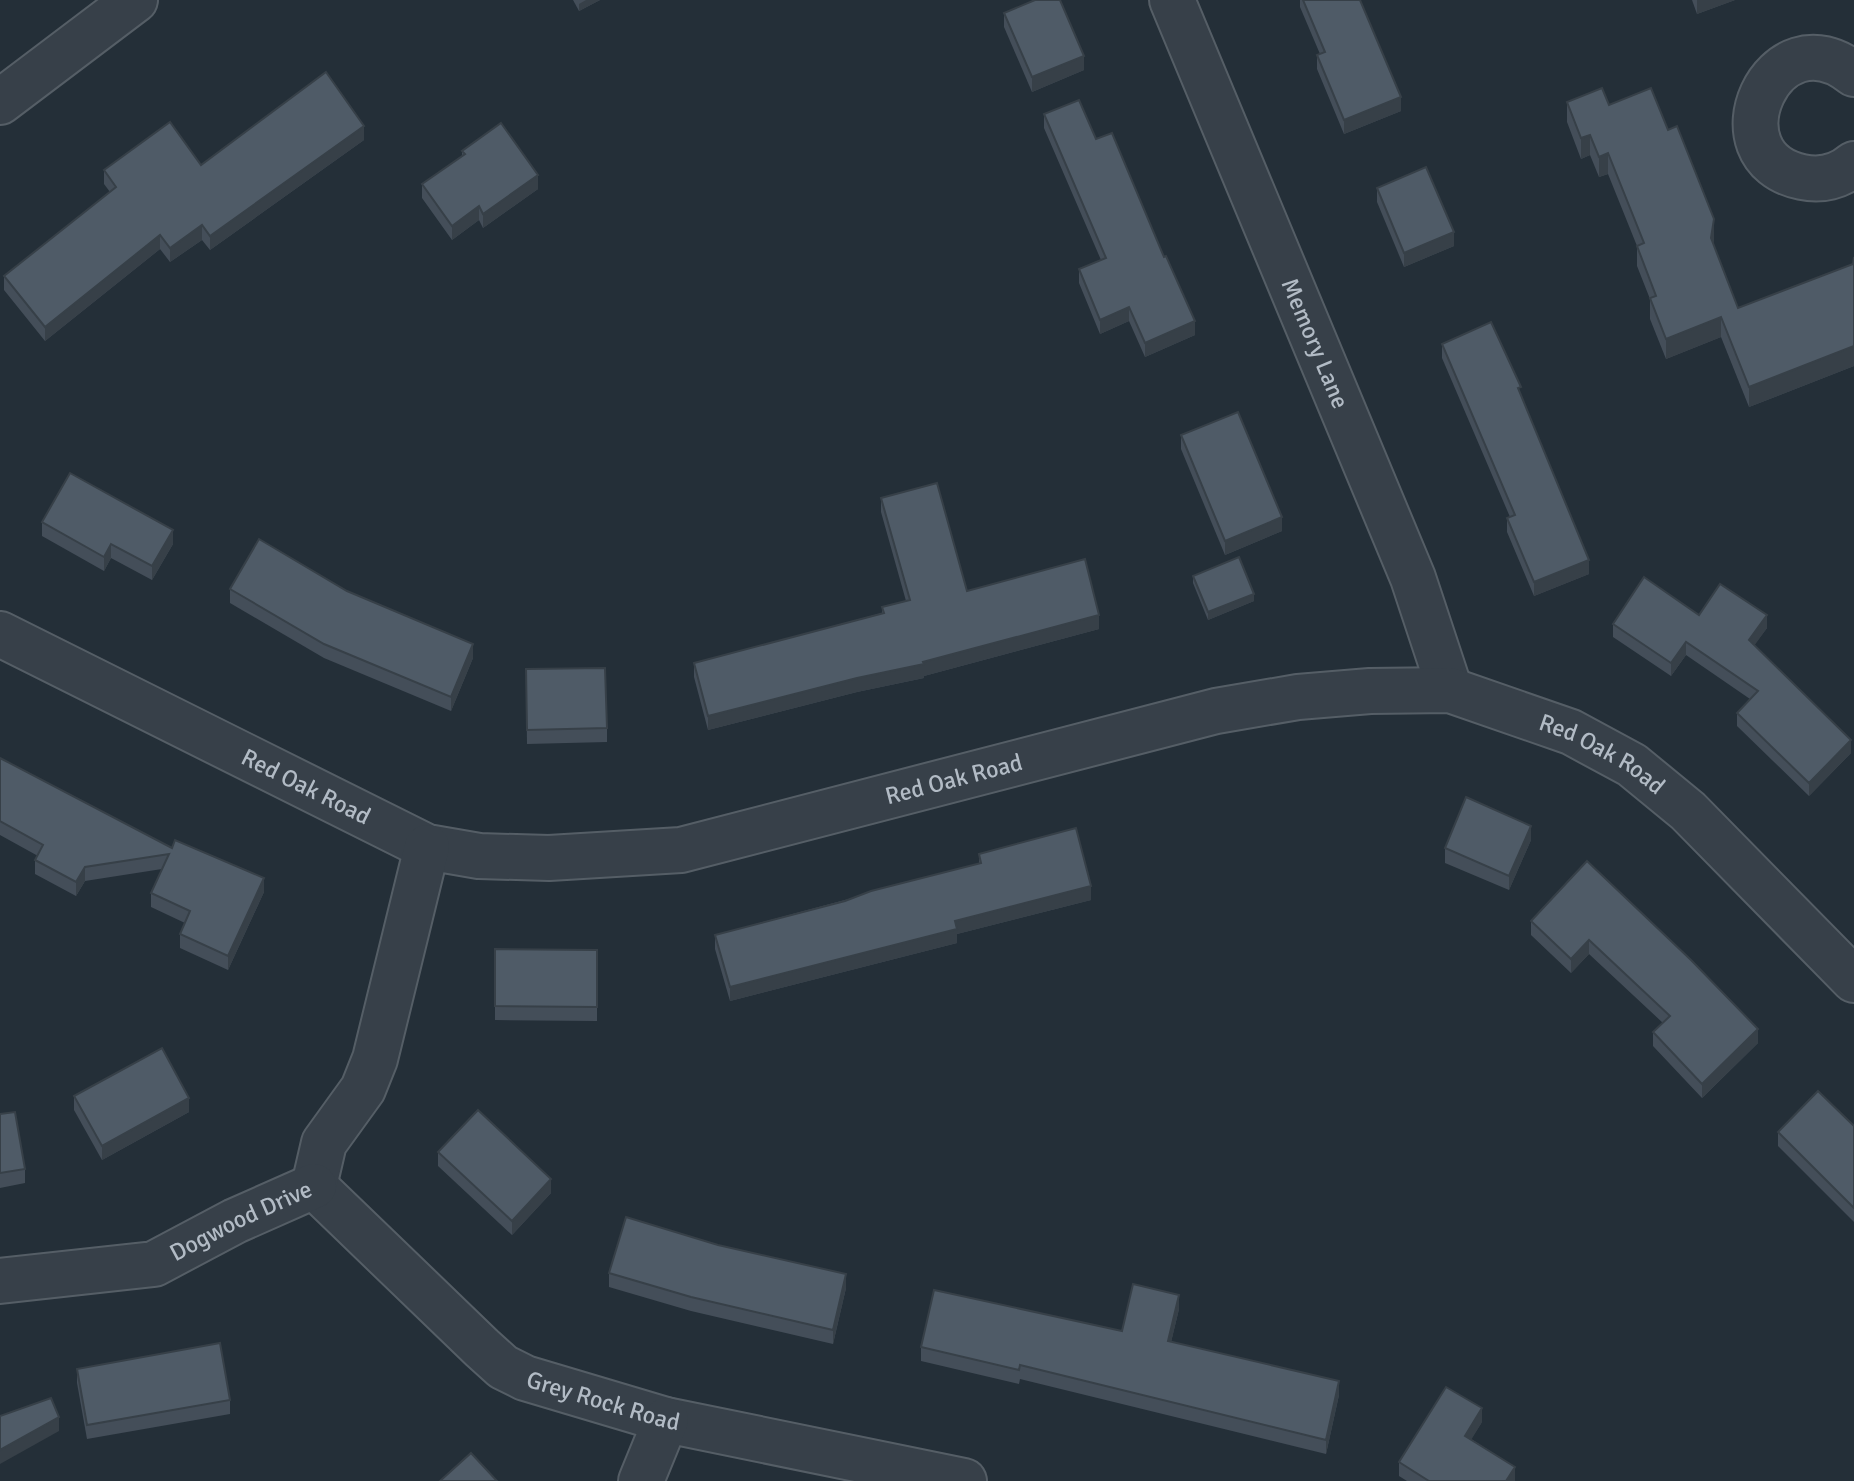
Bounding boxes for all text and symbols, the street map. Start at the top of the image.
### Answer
street label: Memory Lane [1275,274,1356,413]
street label: Red Oak Road [1535,707,1671,801]
street label: Red Oak Road [236,742,376,831]
street label: Red Oak Road [882,747,1026,811]
street label: Dogwood Drive [164,1174,317,1268]
street label: Grey Rock Road [523,1364,683,1437]

